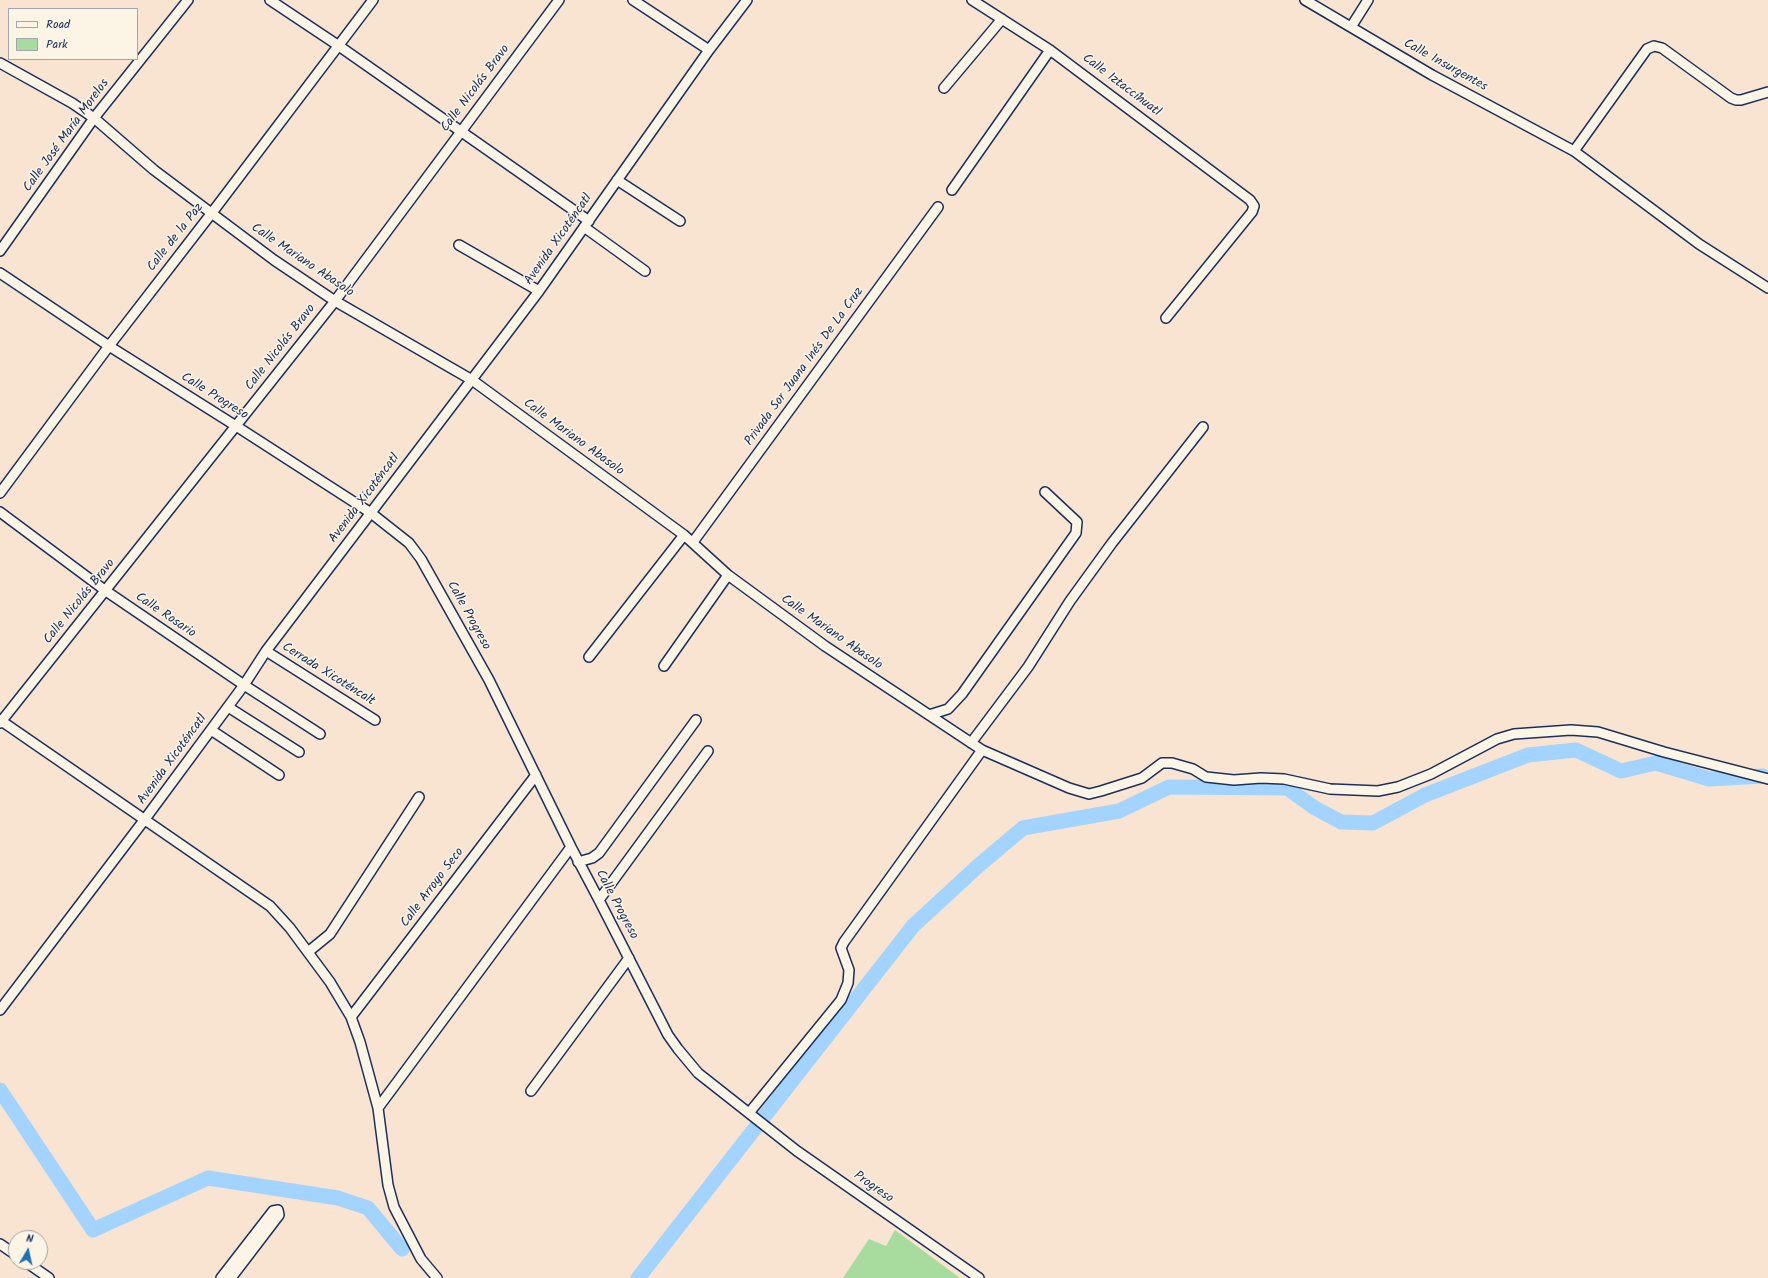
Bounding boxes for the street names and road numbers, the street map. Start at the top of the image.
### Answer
street label: Calle Insurgentes [1400,36,1490,96]
street label: Calle Nicolás Bravo [438,42,514,136]
street label: Calle Iztaccíhuatl [1079,51,1163,121]
street label: Calle José María Morelos [21,77,113,195]
street label: Avenida Xicoténcatl [522,191,596,289]
street label: Calle de la Paz [145,201,207,275]
street label: Calle Mariano Abasolo [248,221,356,301]
street label: Privada Sor Juana Inés De La Cruz [742,285,868,449]
street label: Calle Nicolás Bravo [243,302,319,394]
street label: Calle Progreso [178,370,250,424]
street label: Calle Mariano Abasolo [520,396,626,480]
street label: Avenida Xicoténcatl [326,451,404,547]
street label: Calle Nicolás Bravo [41,556,119,648]
street label: Calle Progreso [443,579,493,653]
street label: Calle Rosario [132,590,198,642]
street label: Calle Mariano Abasolo [777,592,885,674]
street label: Cerrada Xicoténcalt [279,640,377,710]
street label: Avenida Xicoténcatl [135,712,211,808]
street label: Calle Arroyo Seco [398,845,468,931]
street label: Calle Progreso [591,868,641,942]
street label: Progreso [850,1169,896,1207]

